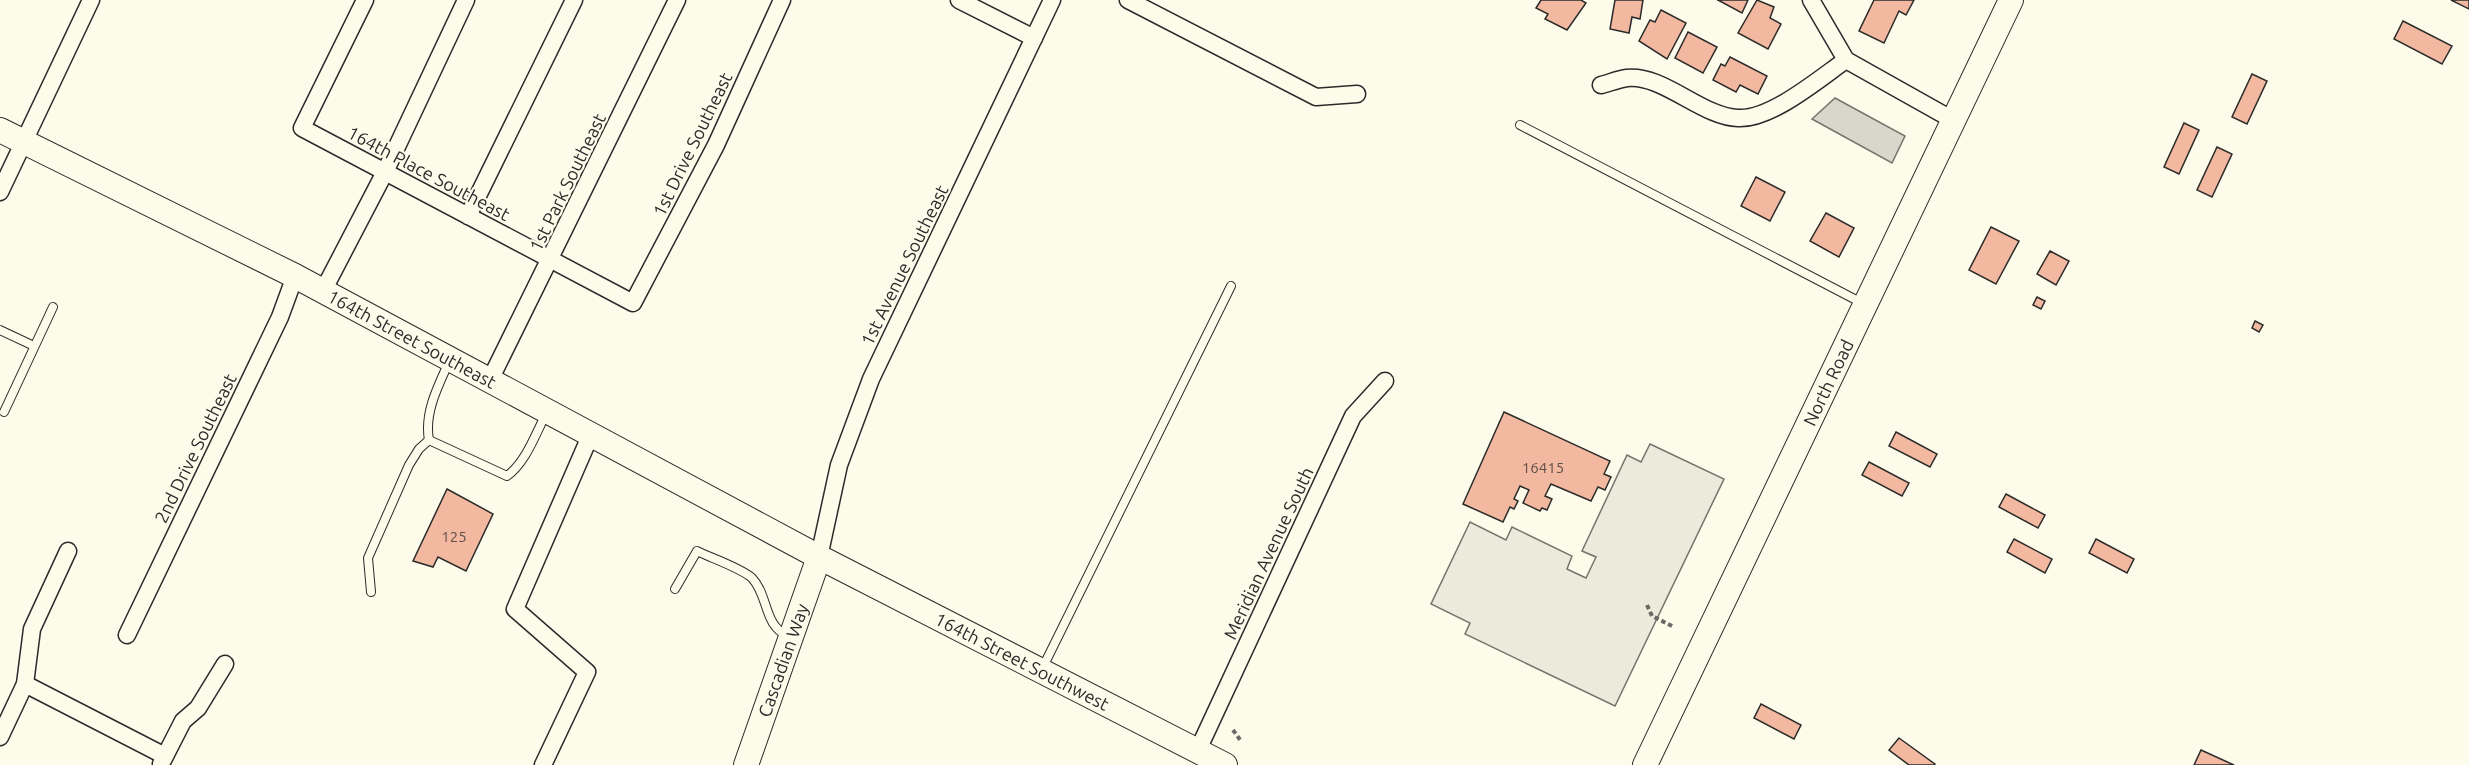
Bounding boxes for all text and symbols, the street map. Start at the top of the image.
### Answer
street label: 1st Drive Southeast [648,69,736,219]
street label: 1st Park Southeast [525,110,609,254]
street label: 164th Place Southeast [345,122,513,224]
street label: 1st Avenue Southeast [857,182,951,348]
street label: 164th Street Southeast [324,286,500,392]
street label: North Road [1799,336,1857,429]
street label: 2nd Drive Southeast [150,370,240,526]
house number: 16415 [1522,459,1564,476]
street label: Meridian Avenue South [1219,464,1317,642]
house number: 125 [441,528,467,545]
street label: Cascadian Way [754,601,812,719]
street label: 164th Street Southwest [932,608,1112,714]

